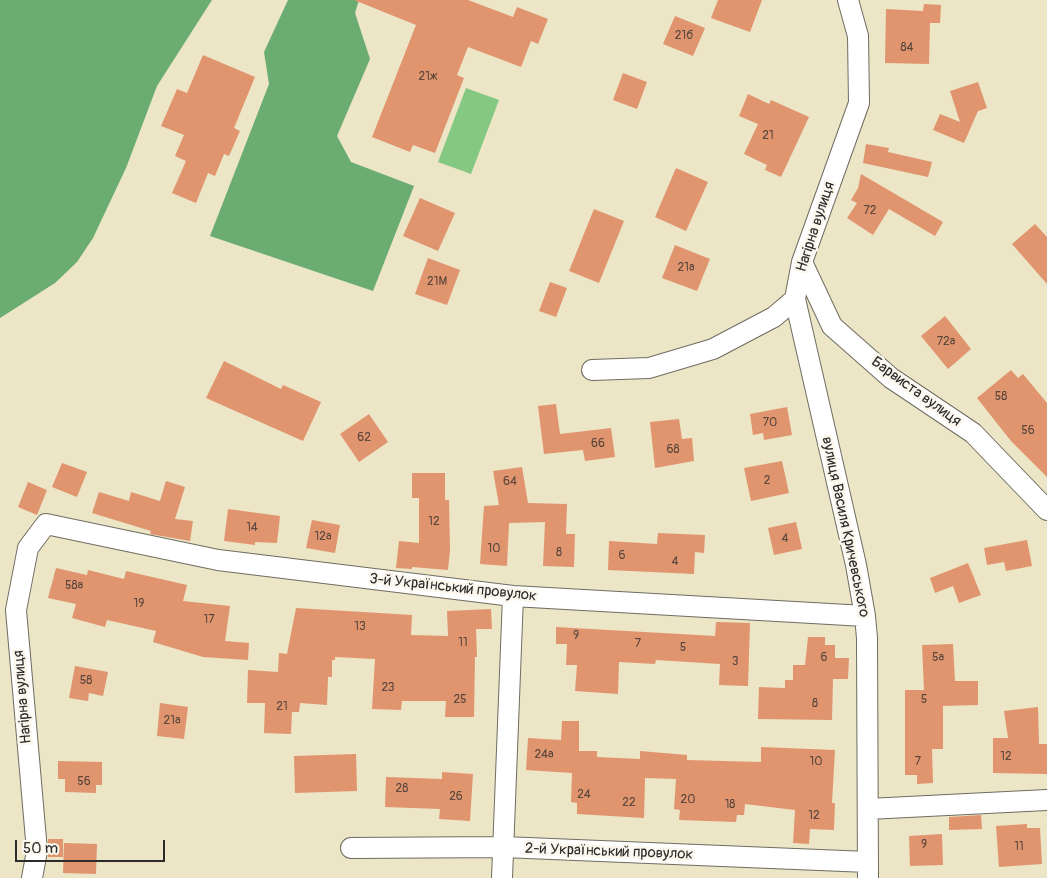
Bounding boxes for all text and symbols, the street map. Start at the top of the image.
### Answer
house number: 21б [675,29,693,43]
house number: 84 [900,41,914,55]
house number: 21ж [418,70,438,84]
house number: 21 [762,129,774,143]
street label: Нагірна вулиця [793,180,839,274]
house number: 72 [863,204,877,218]
house number: 21а [678,261,694,275]
house number: 21М [427,275,447,289]
house number: 72а [937,335,955,349]
street label: Барвиста вулиця [867,353,965,431]
house number: 58 [995,390,1007,404]
house number: 70 [763,416,777,430]
house number: 56 [1021,424,1035,438]
house number: 62 [357,431,371,445]
street label: вулиця Василя Кричевського [817,435,873,619]
house number: 66 [591,437,605,451]
house number: 68 [666,443,680,457]
house number: 2 [764,474,770,488]
house number: 64 [503,475,517,489]
house number: 12 [428,515,440,529]
house number: 14 [246,521,258,535]
house number: 12а [315,530,331,544]
house number: 4 [782,532,788,546]
house number: 10 [488,542,500,556]
house number: 8 [556,546,562,560]
house number: 6 [619,549,625,563]
house number: 4 [672,555,678,569]
street label: 3-й Український провулок [368,570,538,606]
house number: 58а [65,579,83,593]
house number: 19 [134,597,144,611]
house number: 17 [203,613,215,627]
house number: 13 [354,620,366,634]
house number: 9 [573,629,579,643]
house number: 11 [458,636,468,650]
house number: 7 [635,637,641,651]
house number: 5 [680,641,686,655]
street label: Нагірна вулиця [10,649,36,745]
house number: 6 [821,651,827,665]
house number: 5а [932,651,944,665]
house number: 3 [732,655,738,669]
house number: 58 [80,674,92,688]
house number: 23 [381,681,395,695]
house number: 25 [453,693,467,707]
house number: 5 [921,693,927,707]
house number: 8 [812,697,818,711]
house number: 21 [276,700,288,714]
house number: 21а [164,714,180,728]
house number: 24а [534,748,554,762]
house number: 12 [1000,750,1012,764]
house number: 10 [810,755,822,769]
house number: 7 [915,755,921,769]
house number: 56 [77,775,91,789]
house number: 28 [396,782,408,796]
house number: 24 [577,788,591,802]
house number: 26 [449,790,463,804]
house number: 20 [681,793,695,807]
house number: 22 [622,796,636,810]
house number: 18 [725,798,735,812]
house number: 12 [808,809,820,823]
scale bar [18,830,168,862]
house number: 9 [921,838,927,852]
text: 50 m [23,839,58,858]
street label: 2-й Український провулок [525,840,693,864]
house number: 11 [1014,840,1024,854]

